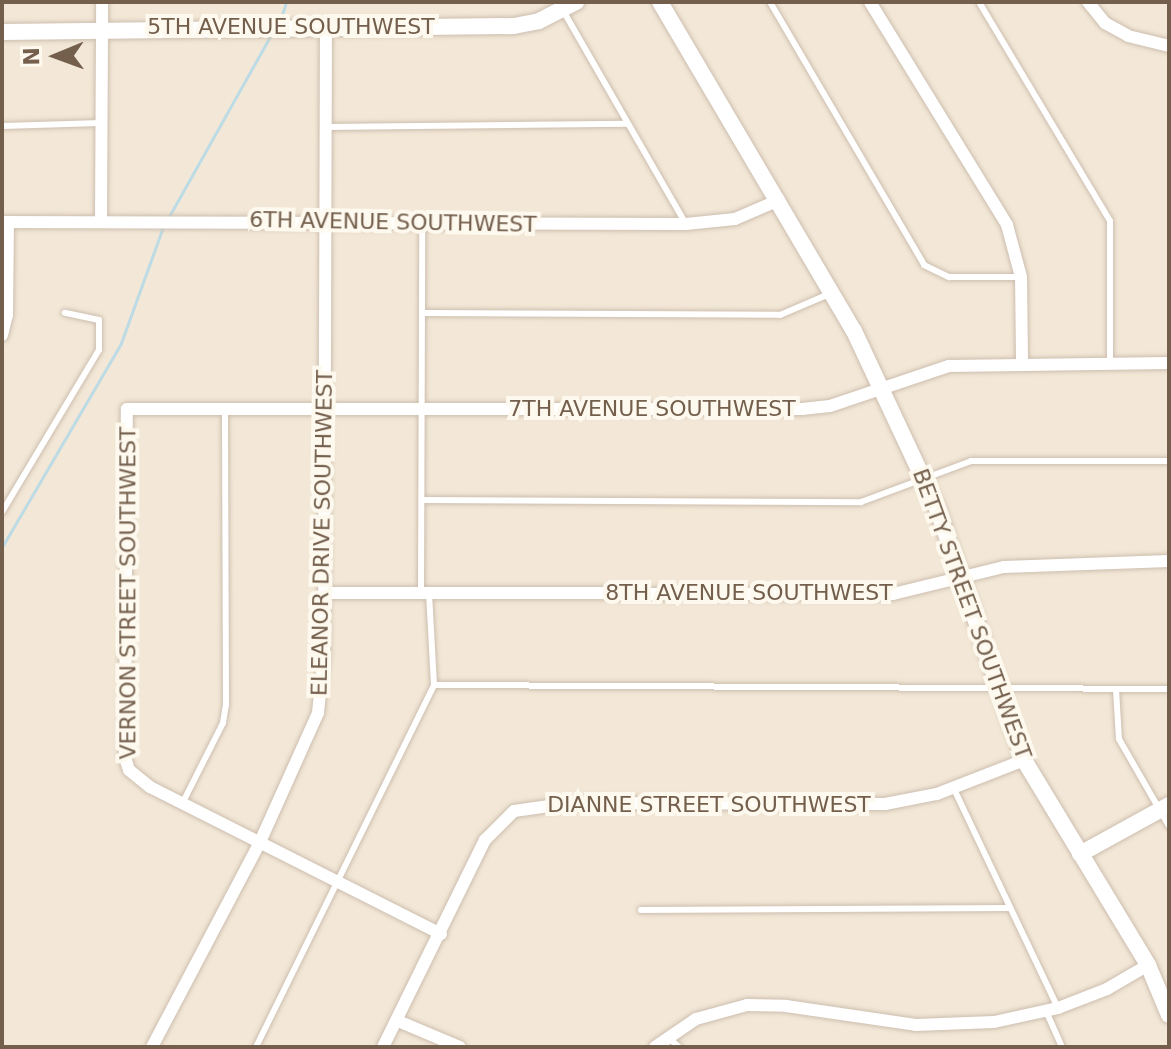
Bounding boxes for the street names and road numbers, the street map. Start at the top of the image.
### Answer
street label: 5TH AVENUE SOUTHWEST [147,14,435,40]
street label: 6TH AVENUE SOUTHWEST [249,206,537,238]
street label: ELEANOR DRIVE SOUTHWEST [306,370,338,696]
street label: 7TH AVENUE SOUTHWEST [508,396,796,422]
street label: VERNON STREET SOUTHWEST [115,427,141,759]
street label: BETTY STREET SOUTHWEST [907,465,1037,763]
street label: 8TH AVENUE SOUTHWEST [605,580,893,606]
street label: DIANNE STREET SOUTHWEST [547,792,871,818]

